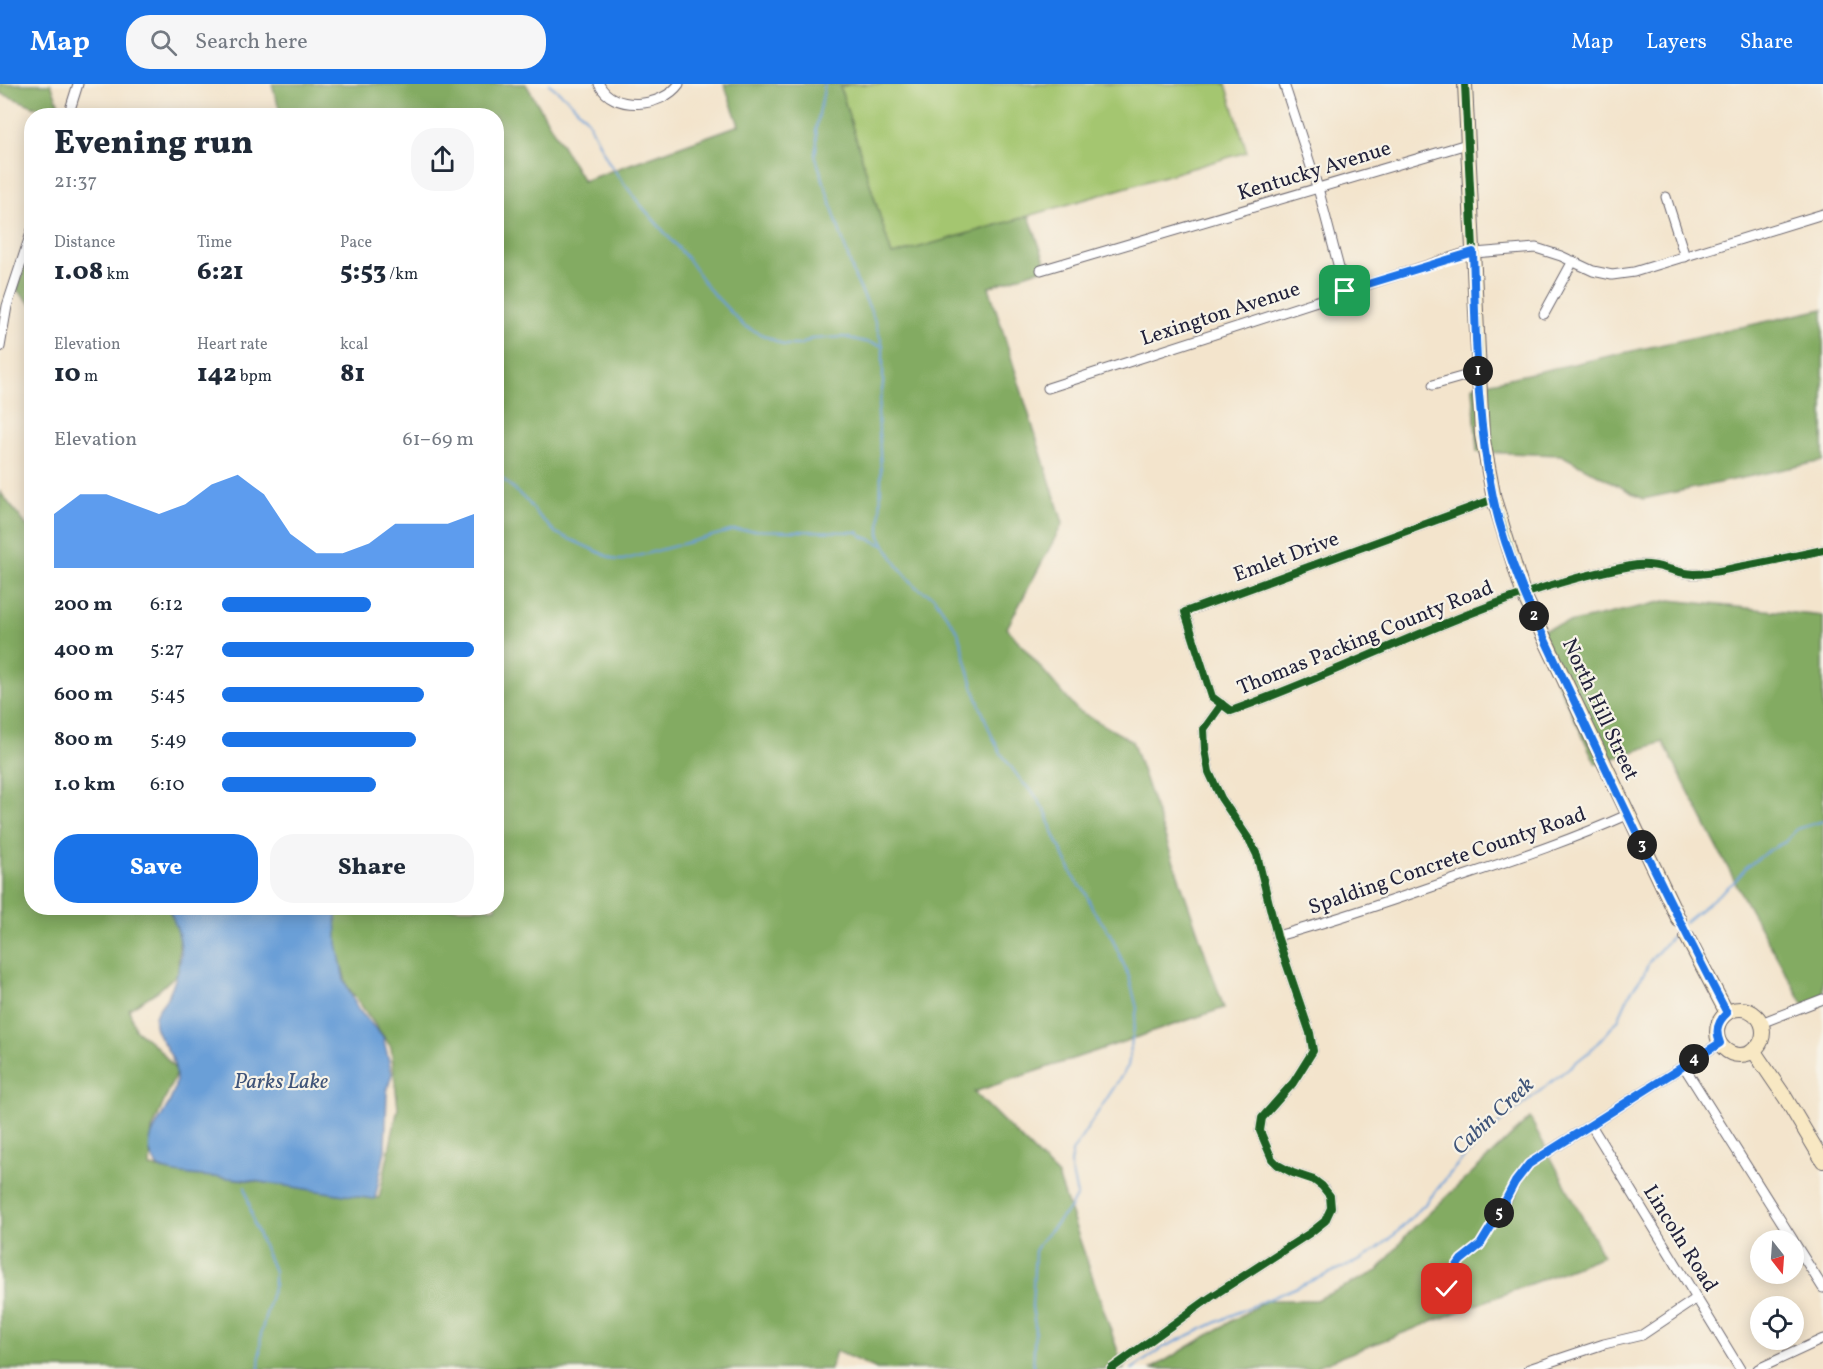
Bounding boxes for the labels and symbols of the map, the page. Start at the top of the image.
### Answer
street label: Kentucky Avenue [1234,134,1395,209]
pin [1319,265,1370,316]
street label: Lexington Avenue [1137,275,1304,354]
pin: 1 [1463,356,1493,386]
street label: Emlet Drive [1230,525,1343,590]
street label: Thomas Packing County Road [1233,574,1498,703]
pin: 2 [1519,601,1549,631]
street label: North Hill Street [1554,634,1645,785]
street label: Spalding Concrete County Road [1305,800,1590,923]
pin: 3 [1627,830,1657,860]
pin: 4 [1679,1044,1709,1074]
water label: Parks Lake [234,1067,328,1098]
water label: Cabin Creek [1446,1070,1542,1163]
street label: Lincoln Road [1635,1180,1724,1298]
pin: 5 [1484,1198,1514,1228]
north arrow [1750,1230,1804,1284]
pin [1421,1263,1472,1314]

